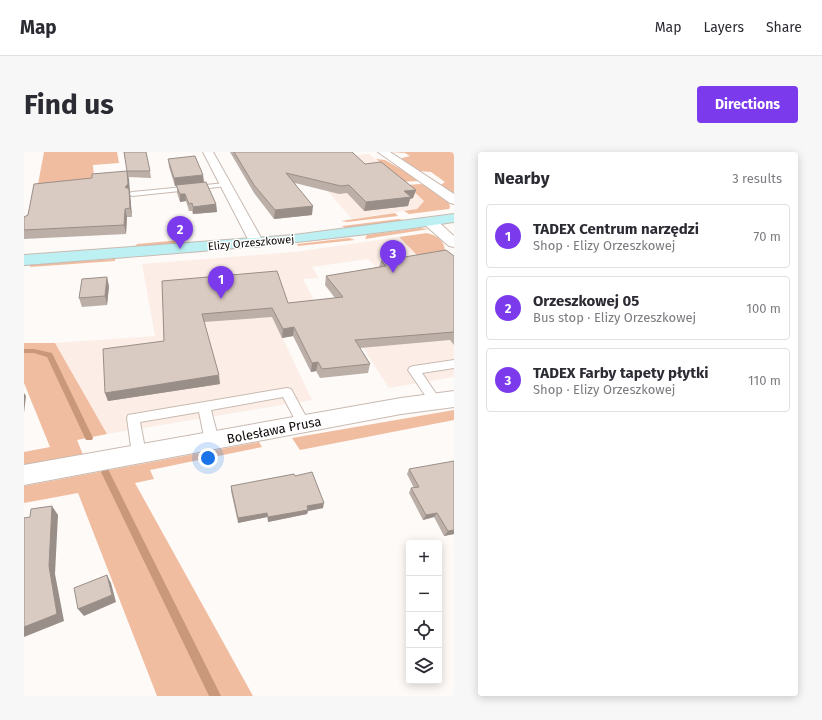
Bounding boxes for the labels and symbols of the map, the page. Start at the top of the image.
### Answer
pin: 2 [167,216,193,249]
street label: Elizy Orzeszkowej [207,233,295,253]
pin: 3 [380,240,406,273]
pin: 1 [208,266,234,299]
street label: Bolesława Prusa [226,414,322,446]
your location [198,448,218,468]

